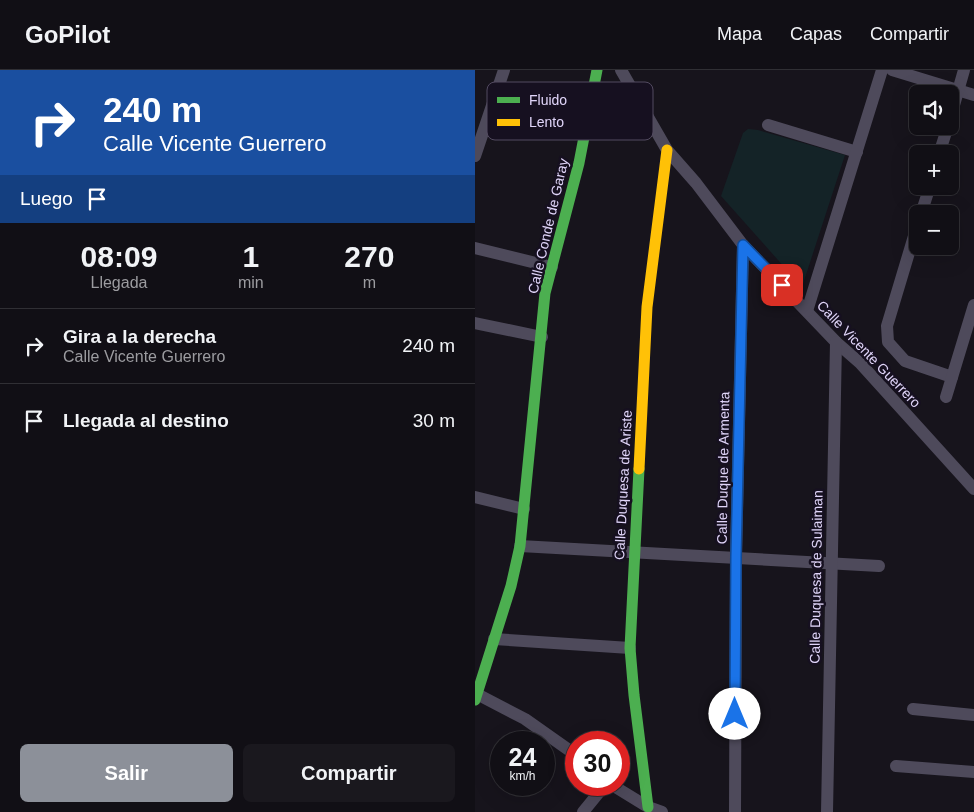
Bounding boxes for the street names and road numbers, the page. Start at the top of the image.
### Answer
street label: Calle Conde de Garay [525,157,571,295]
street label: Calle Vicente Guerrero [814,297,924,411]
street label: Calle Duque de Armenta [714,391,732,544]
street label: Calle Duquesa de Ariste [611,409,635,560]
street label: Calle Duquesa de Sulaiman [806,490,826,664]

